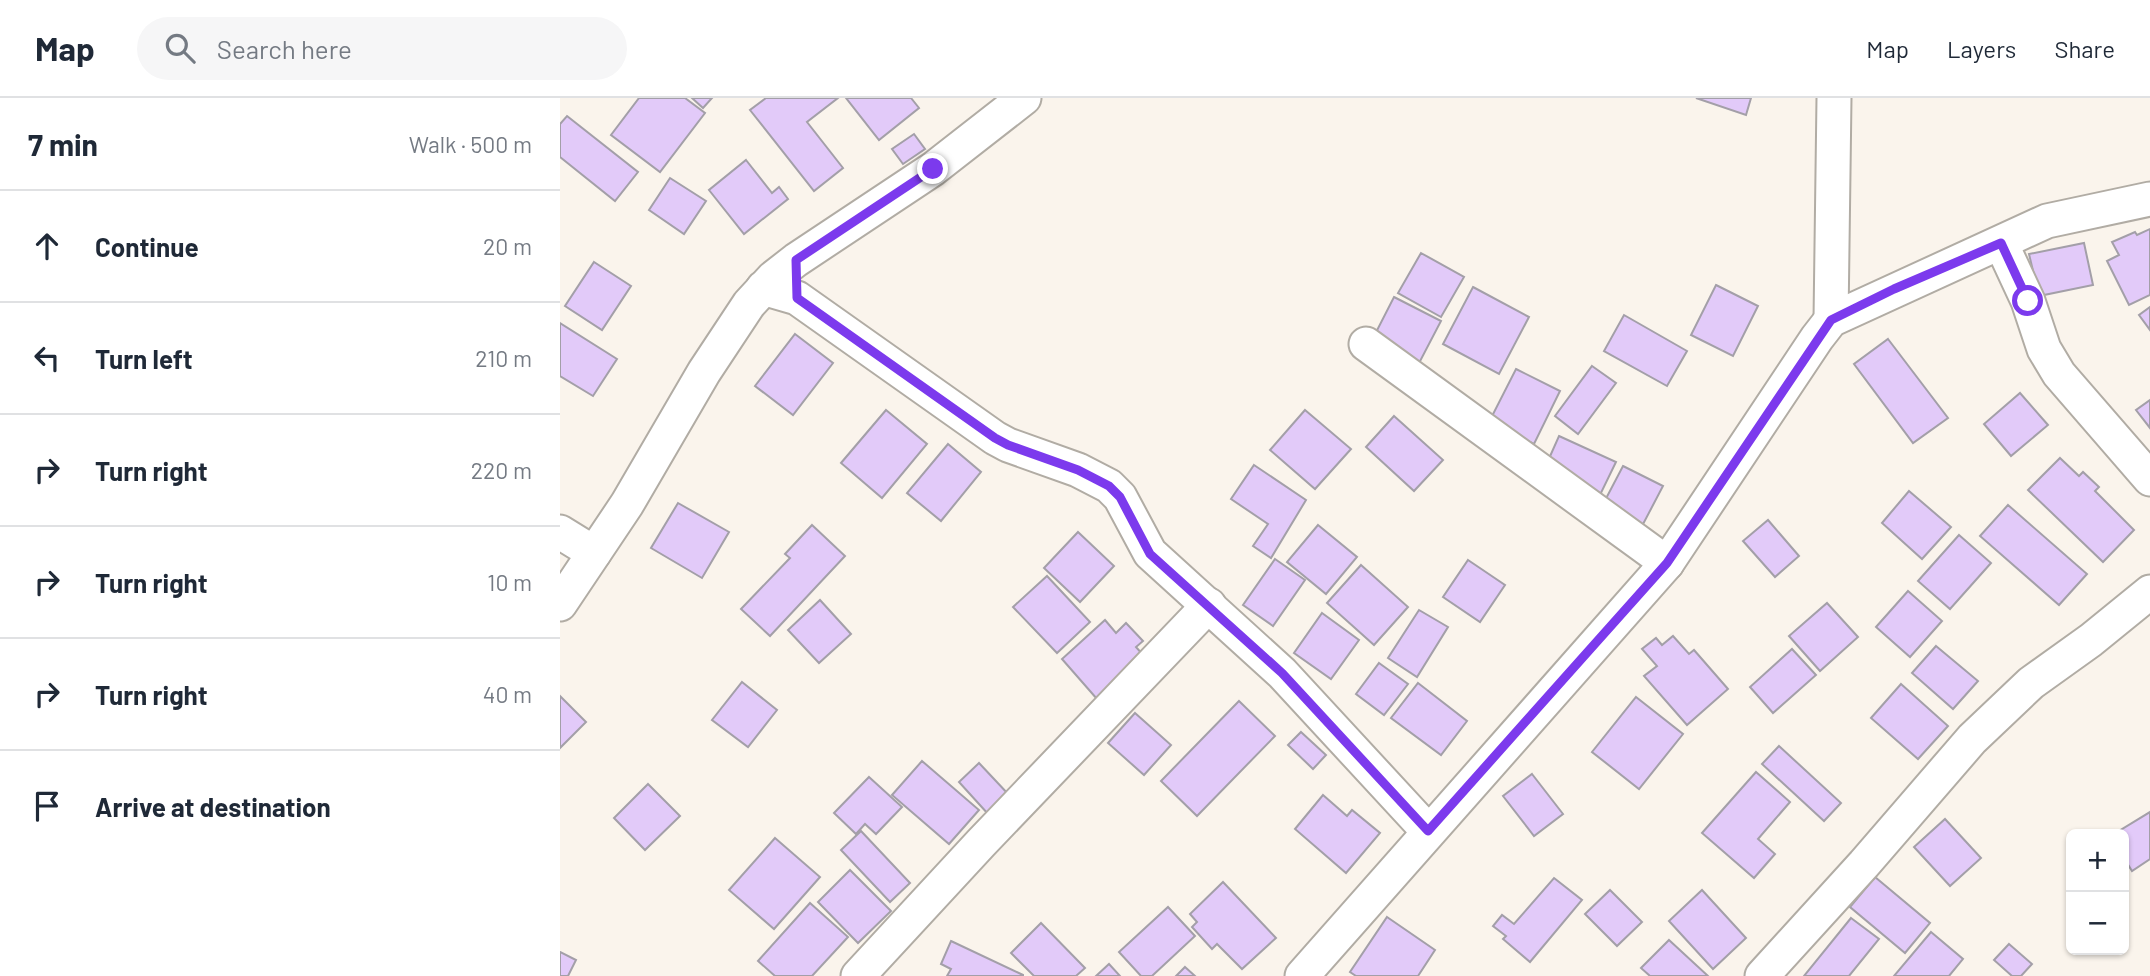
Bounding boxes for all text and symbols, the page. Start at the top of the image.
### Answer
search box [137,17,627,80]
text: Map [35,28,95,68]
icon: search [161,29,199,67]
text: Search here [217,33,352,64]
text: Map [1866,34,1909,63]
text: Layers [1947,34,2016,63]
text: Share [2054,34,2115,63]
text: 7 min [28,126,98,162]
text: Walk · 500 m [409,130,532,158]
route end [917,153,948,184]
icon: ahead [28,227,66,265]
text: Continue [95,231,199,262]
text: 20 m [483,232,532,260]
route start [2012,285,2043,316]
icon: left [28,339,66,377]
text: Turn left [95,343,193,374]
text: 210 m [475,344,532,372]
icon: right [28,451,66,489]
text: Turn right [95,455,208,486]
text: 220 m [471,456,532,484]
icon: right [28,563,66,601]
text: Turn right [95,567,208,598]
text: 10 m [487,568,532,596]
icon: right [28,675,66,713]
text: Turn right [95,679,208,710]
text: 40 m [483,680,532,708]
icon: arrive [28,787,66,825]
text: Arrive at destination [95,791,331,822]
map controls [2066,829,2129,955]
button: + [2066,829,2129,892]
button: − [2066,892,2129,955]

